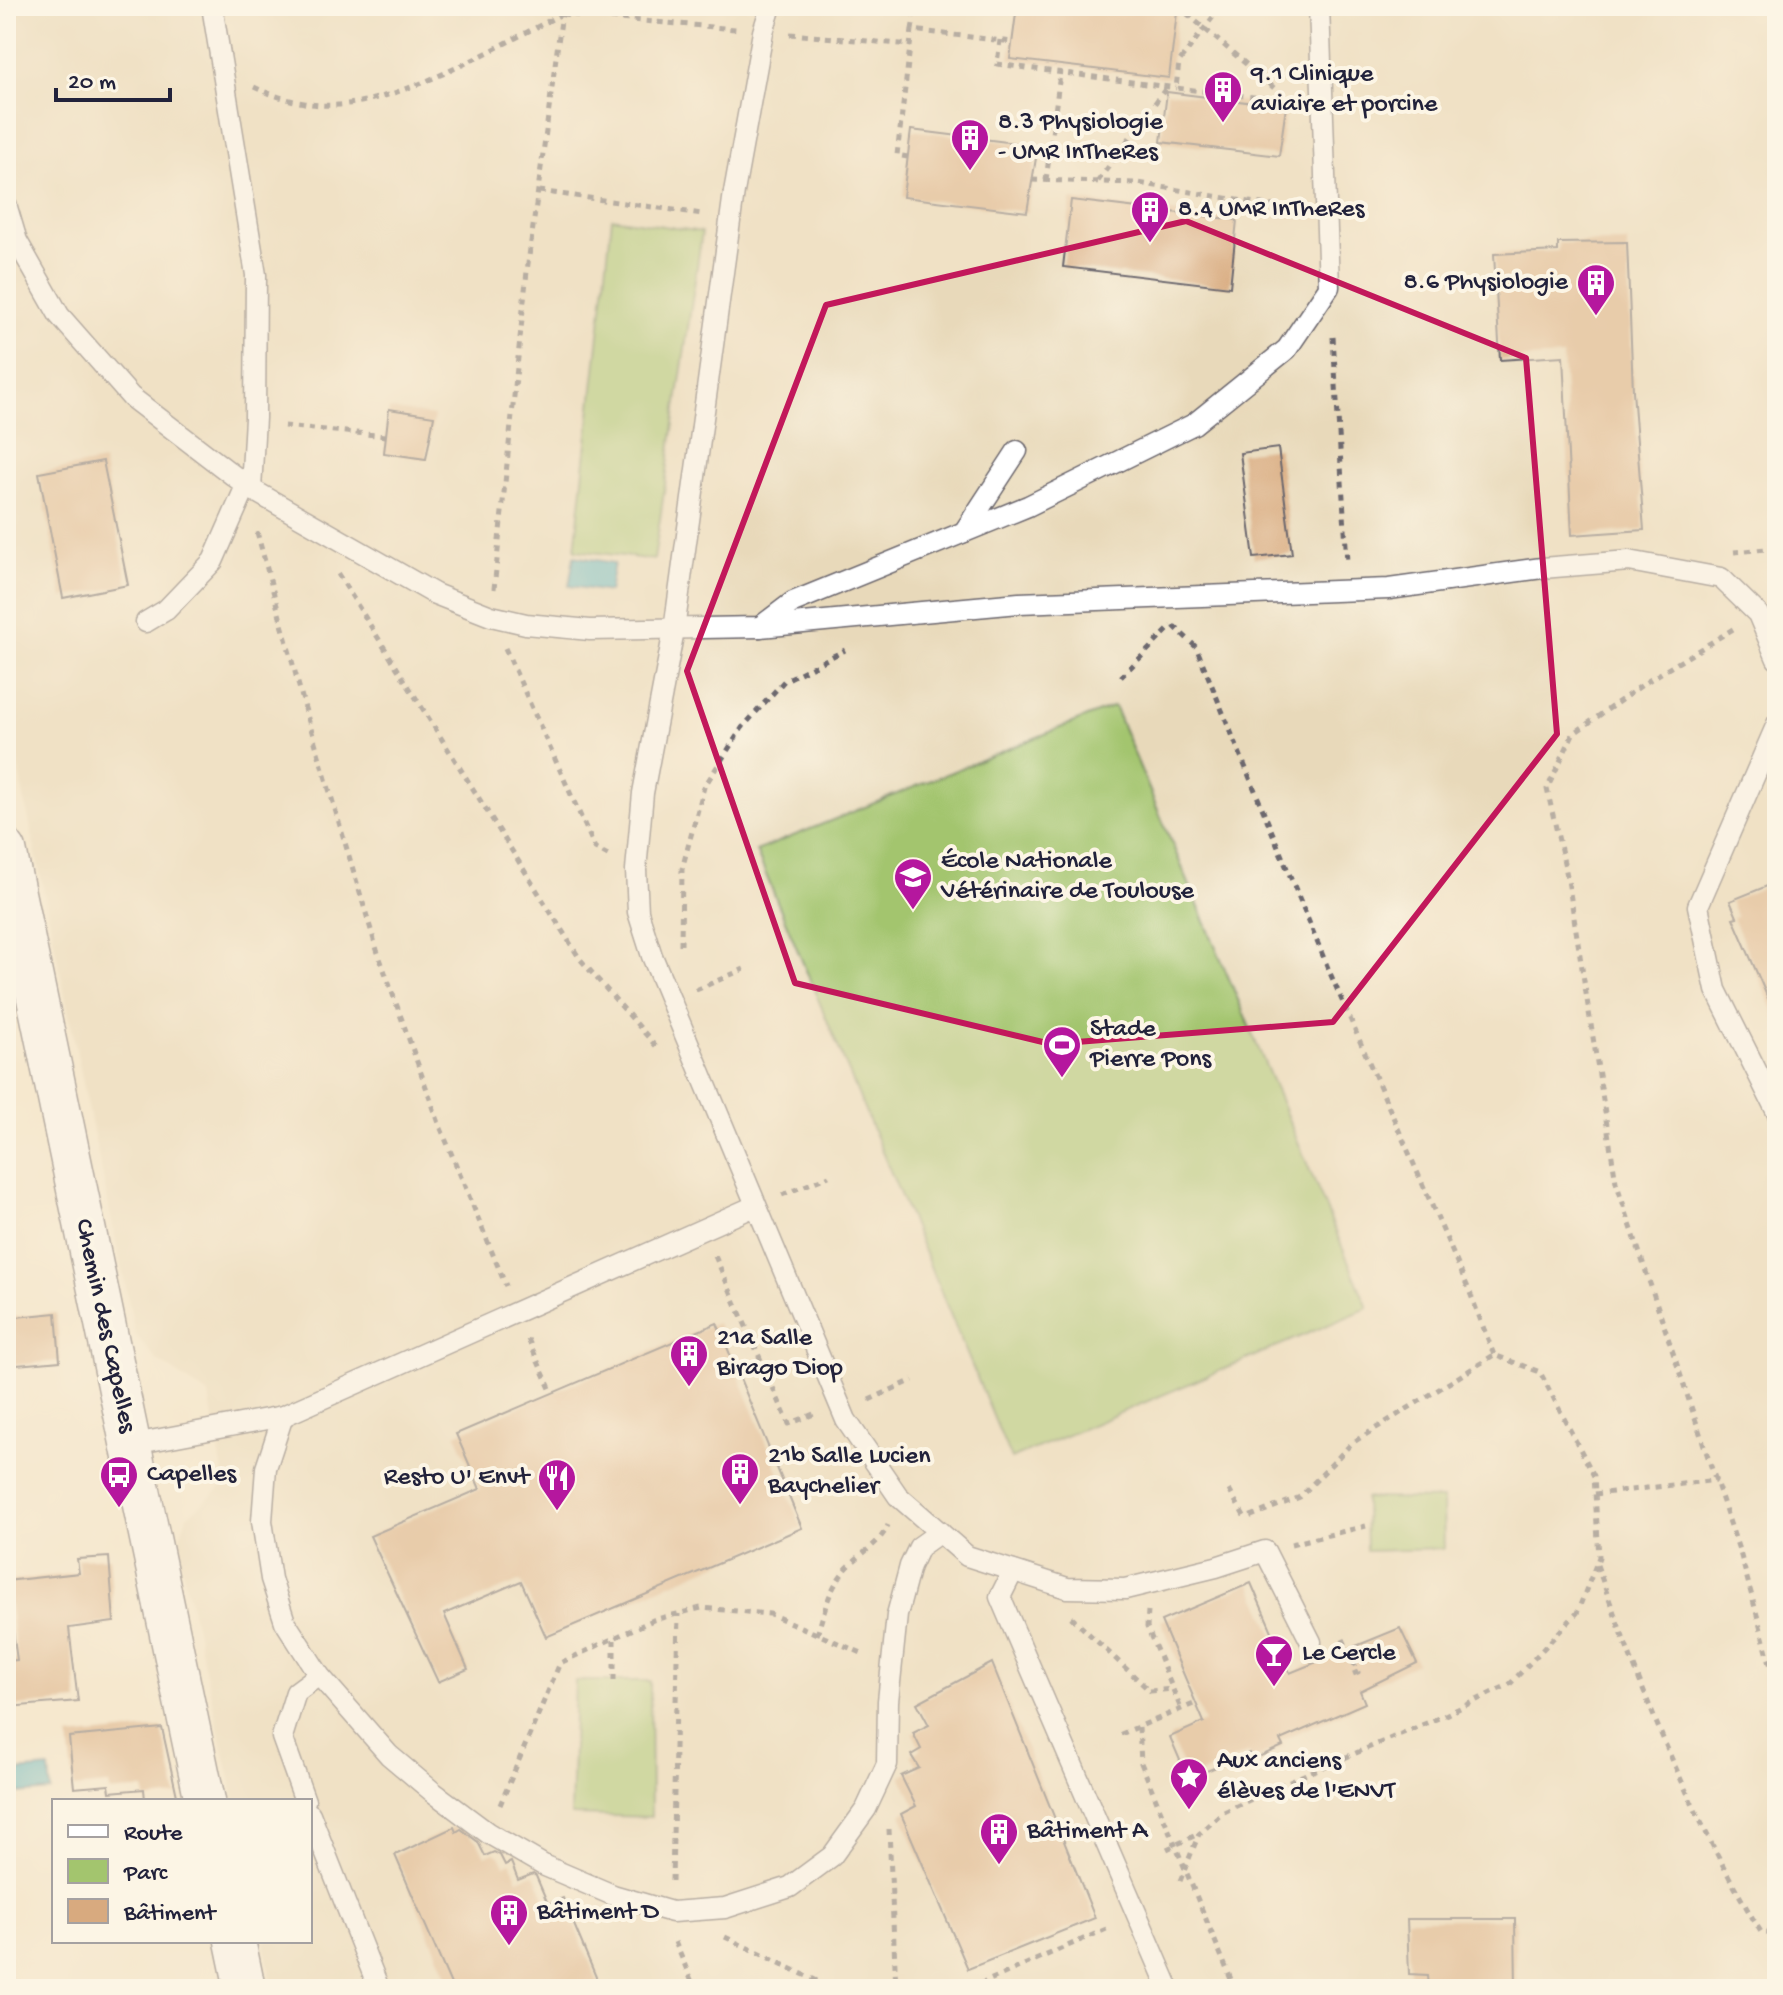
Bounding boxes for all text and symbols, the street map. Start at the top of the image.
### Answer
scale bar [56,52,170,102]
place label: 9.1 Clinique aviaire et porcine [1250,60,1438,121]
text: 20 m [68,69,116,98]
building icon: 9.1 Clinique aviaire et porcine [1202,69,1244,124]
place label: 8.3 Physiologie - UMR InTheRes [998,108,1164,169]
building icon: 8.3 Physiologie - UMR InTheRes [949,117,991,172]
building icon: 8.4 UMR InTheRes [1129,189,1171,244]
place label: 8.4 UMR InTheRes [1178,195,1366,226]
building icon: 8.6 Physiologie [1575,262,1617,317]
place label: 8.6 Physiologie [1403,268,1569,299]
place label: École Nationale Vétérinaire de Toulouse [940,847,1194,908]
school or university icon: École Nationale Vétérinaire de Toulouse [892,856,934,911]
place label: Stade Pierre Pons [1089,1015,1213,1076]
sports icon: Stade Pierre Pons [1041,1024,1083,1079]
street label: Chemin des Capelles [66,1216,142,1437]
place label: 21a Salle Birago Diop [716,1324,843,1385]
building icon: 21a Salle Birago Diop [668,1333,710,1388]
place label: 21b Salle Lucien Baychelier [767,1442,931,1503]
building icon: 21b Salle Lucien Baychelier [719,1451,761,1506]
bus stop icon: Capelles [98,1454,140,1509]
restaurant icon: Resto U' Envt [536,1457,578,1512]
place label: Capelles [147,1460,238,1491]
place label: Resto U' Envt [384,1463,531,1494]
bar icon: Le Cercle [1253,1633,1295,1688]
place label: Le Cercle [1302,1639,1396,1670]
place label: Aux anciens élèves de l'ENVT [1217,1747,1396,1808]
place icon: Aux anciens élèves de l'ENVT [1168,1756,1210,1811]
legend [52,1799,312,1943]
building icon: Bâtiment A [978,1811,1020,1866]
place label: Bâtiment A [1026,1817,1149,1848]
text: Route [124,1820,183,1849]
text: Parc [123,1860,168,1889]
building icon: Bâtiment D [488,1892,530,1947]
place label: Bâtiment D [536,1898,659,1929]
text: Bâtiment [123,1900,217,1929]

